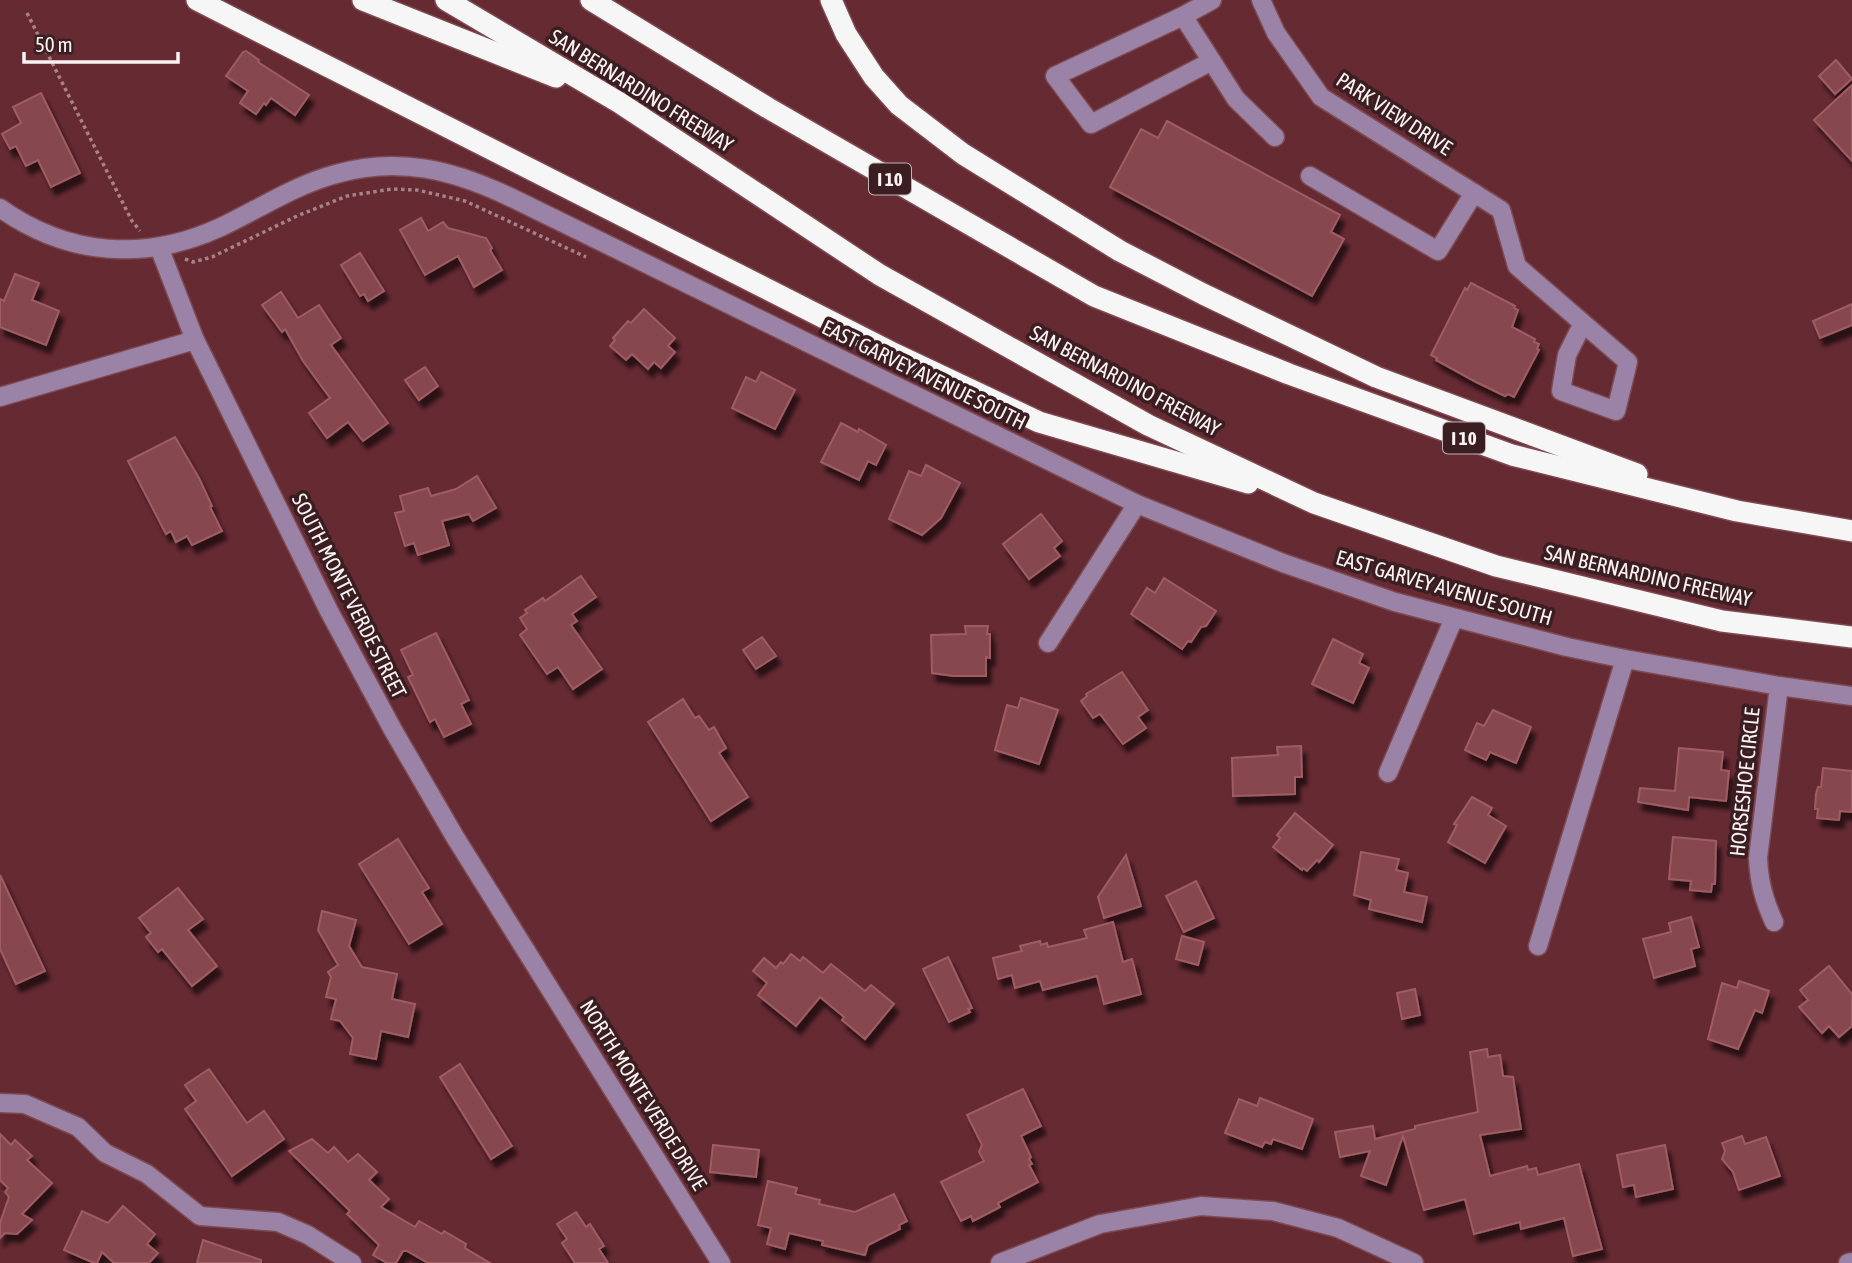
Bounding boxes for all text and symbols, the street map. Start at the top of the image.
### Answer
scale bar [24,21,178,65]
street label: SAN BERNARDINO FREEWAY [545,24,738,157]
text: 50 m [35,32,73,56]
street label: PARK VIEW DRIVE [1332,67,1457,159]
road number: I 10 [869,164,911,195]
street label: EAST GARVEY AVENUE SOUTH [819,314,1030,434]
street label: SAN BERNARDINO FREEWAY [1026,320,1225,441]
road number: I 10 [1443,422,1485,453]
street label: SOUTH MONTE VERDE STREET [288,489,412,702]
street label: SAN BERNARDINO FREEWAY [1542,540,1755,611]
street label: EAST GARVEY AVENUE SOUTH [1333,545,1555,629]
street label: HORSESHOE CIRCLE [1724,706,1764,857]
street label: NORTH MONTE VERDE DRIVE [576,995,712,1194]

